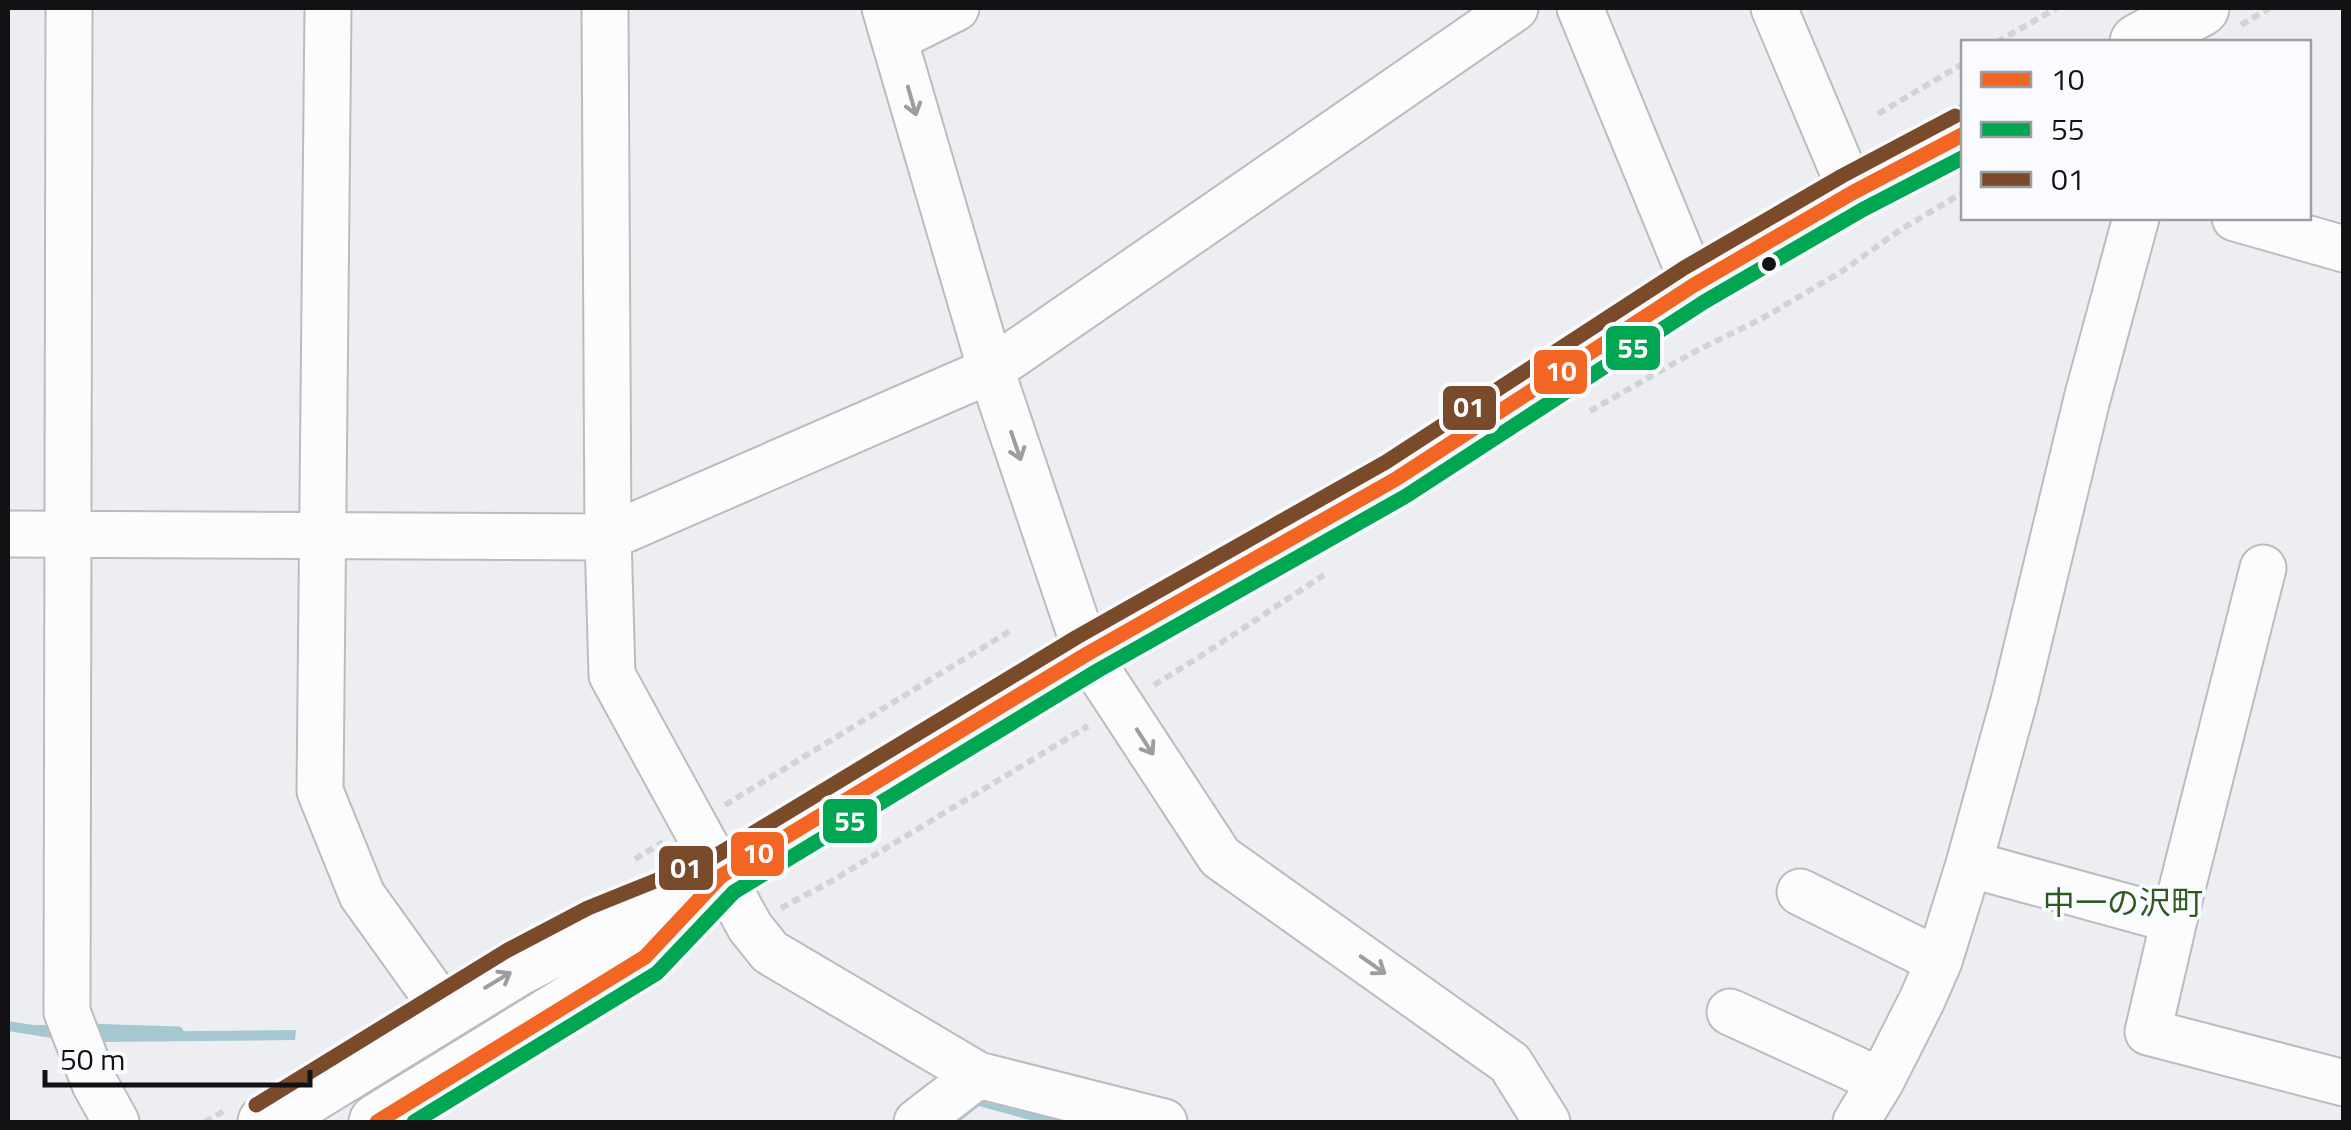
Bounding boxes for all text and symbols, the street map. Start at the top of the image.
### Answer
legend [1961,40,2311,220]
text: 10 [2051,56,2085,102]
one-way arrow [904,85,922,116]
text: 55 [2051,106,2085,152]
text: 01 [2051,156,2085,202]
unlabelled marker [1759,254,1779,274]
line badge: 55 [1604,324,1662,372]
text: 55 [1617,326,1649,369]
line badge: 10 [1532,348,1589,396]
text: 10 [1545,349,1577,392]
line badge: 01 [1441,384,1498,432]
text: 01 [1453,385,1485,428]
one-way arrow [1009,429,1027,461]
one-way arrow [1134,727,1155,755]
line badge: 55 [821,797,879,845]
text: 55 [834,799,866,842]
line badge: 10 [729,830,786,878]
text: 10 [742,831,774,874]
line badge: 01 [657,844,715,892]
text: 01 [670,846,702,889]
district label: 中一の沢町 [2043,878,2203,926]
one-way arrow [1359,954,1386,975]
one-way arrow [483,970,512,990]
scale bar [45,1025,310,1087]
text: 50 m [60,1036,125,1082]

